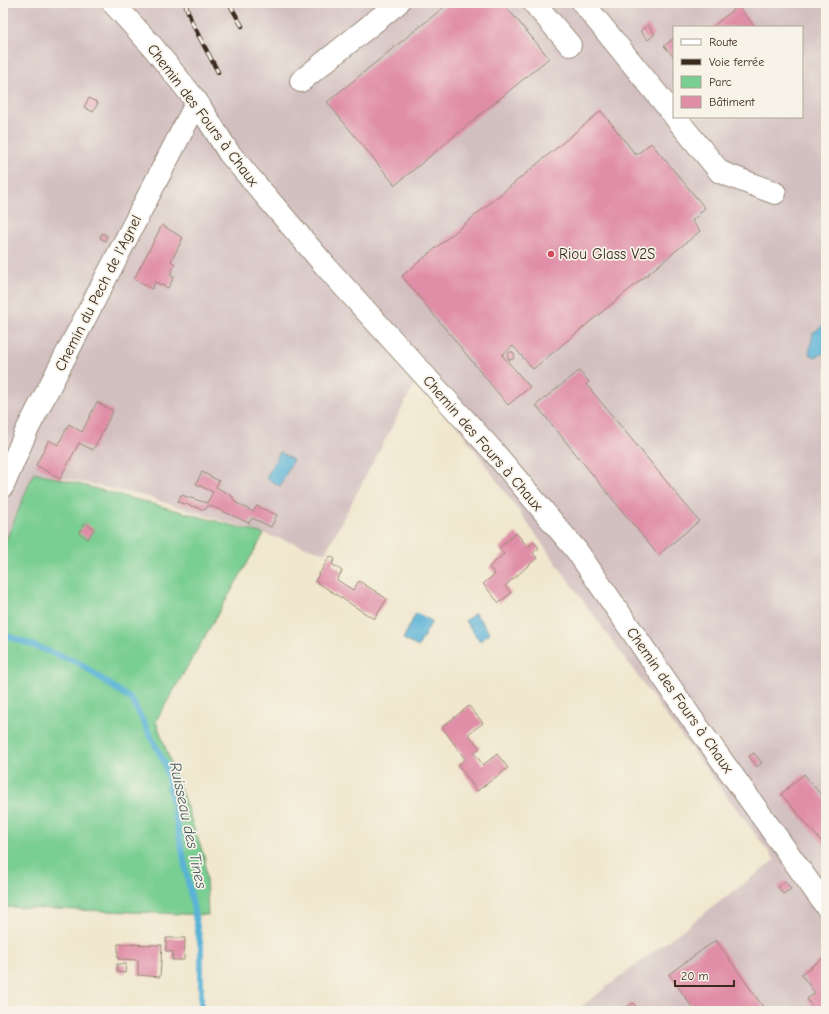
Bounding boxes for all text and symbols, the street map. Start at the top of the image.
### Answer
legend [673,26,803,118]
text: Route [709,35,738,49]
street label: Chemin des Fours à Chaux [144,40,263,191]
text: Voie ferrée [709,55,764,69]
text: Parc [709,75,732,89]
text: Bâtiment [709,95,755,109]
street label: Chemin du Pech de l'Agnel [51,212,145,374]
place label: Riou Glass V2S [559,245,655,263]
marker: Riou Glass V2S [546,249,556,259]
street label: Chemin des Fours à Chaux [419,372,547,515]
street label: Chemin des Fours à Chaux [623,624,738,777]
water label: Ruisseau des Tines [166,760,210,890]
scale bar [675,962,734,988]
text: 20 m [681,969,709,983]

